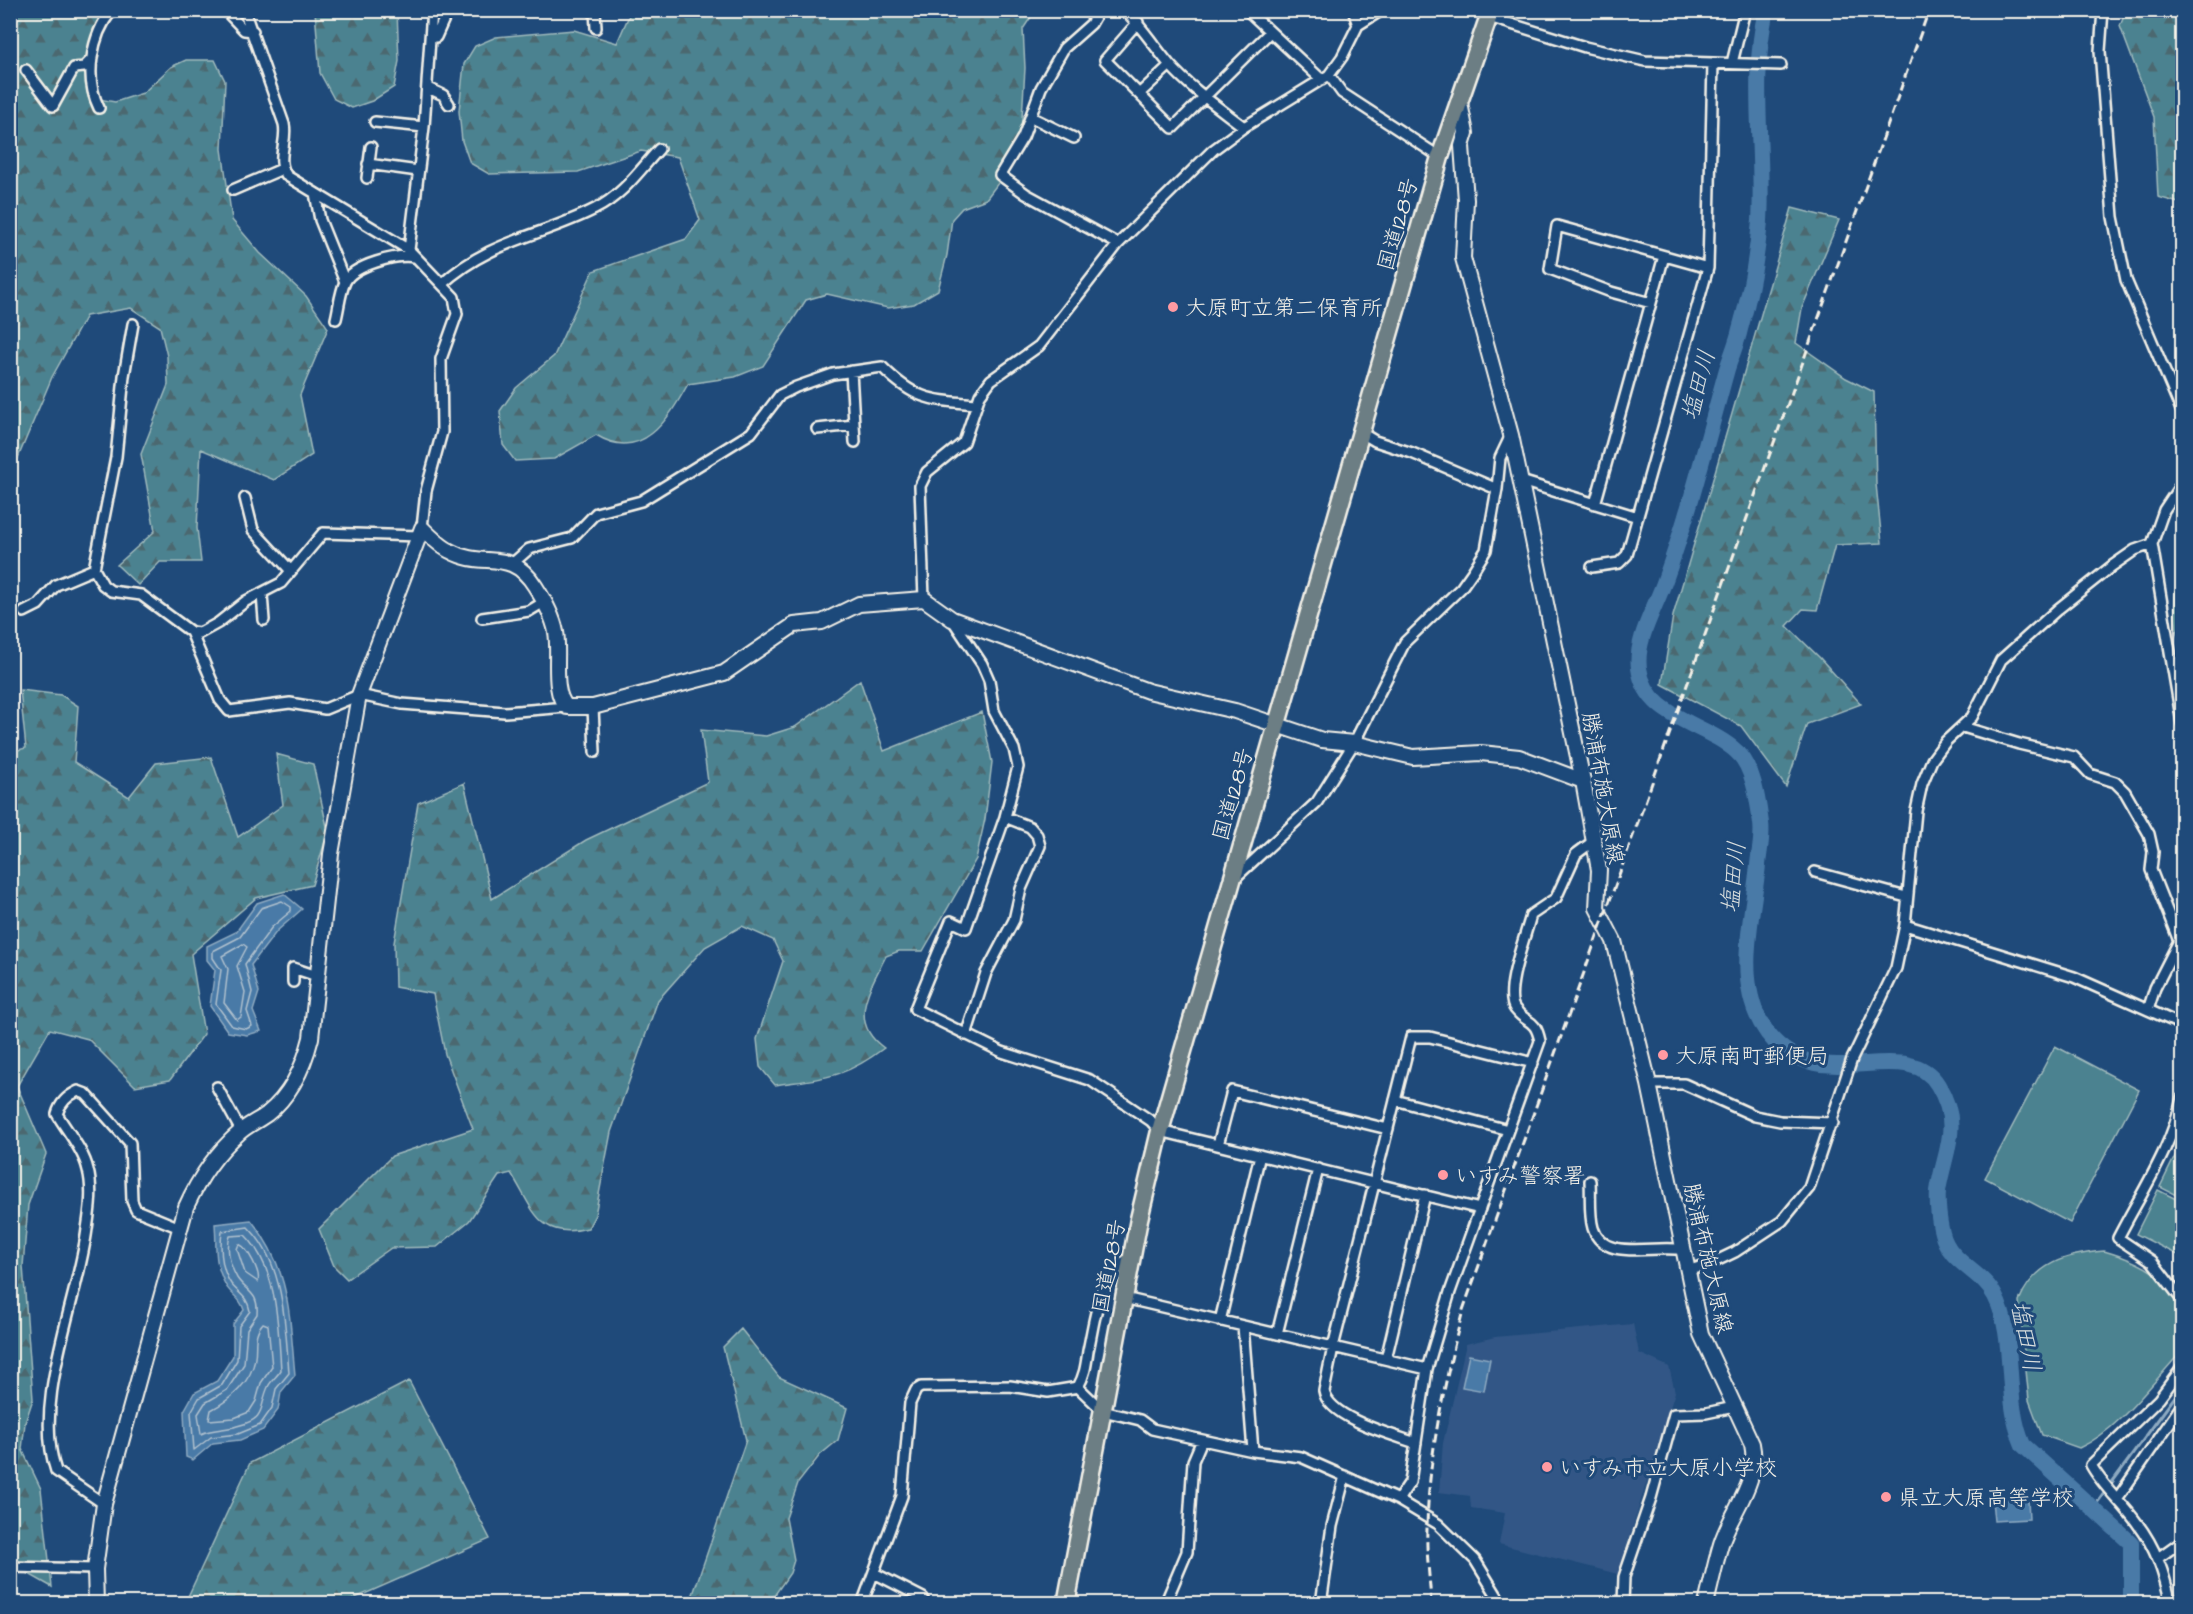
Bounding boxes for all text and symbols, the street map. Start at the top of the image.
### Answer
street label: 国道128号 [1370,174,1427,275]
place label: 大原町立第二保育所 [1185,293,1383,324]
marker: 大原町立第二保育所 [1166,300,1180,314]
water label: 塩田川 [1673,346,1725,424]
street label: 勝浦布施大原線 [1574,710,1631,867]
street label: 国道128号 [1205,744,1262,845]
water label: 塩田川 [1713,840,1755,915]
place label: 大原南町郵便局 [1675,1041,1829,1072]
marker: 大原南町郵便局 [1656,1048,1670,1062]
place label: いすみ警察署 [1455,1161,1585,1192]
marker: いすみ警察署 [1436,1168,1450,1182]
street label: 勝浦布施大原線 [1675,1180,1740,1337]
street label: 国道128号 [1085,1216,1134,1316]
water label: 塩田川 [2001,1298,2049,1375]
place label: いすみ市立大原小学校 [1559,1453,1777,1484]
marker: いすみ市立大原小学校 [1540,1460,1554,1474]
place label: 県立大原高等学校 [1898,1483,2074,1514]
marker: 県立大原高等学校 [1879,1490,1893,1504]

